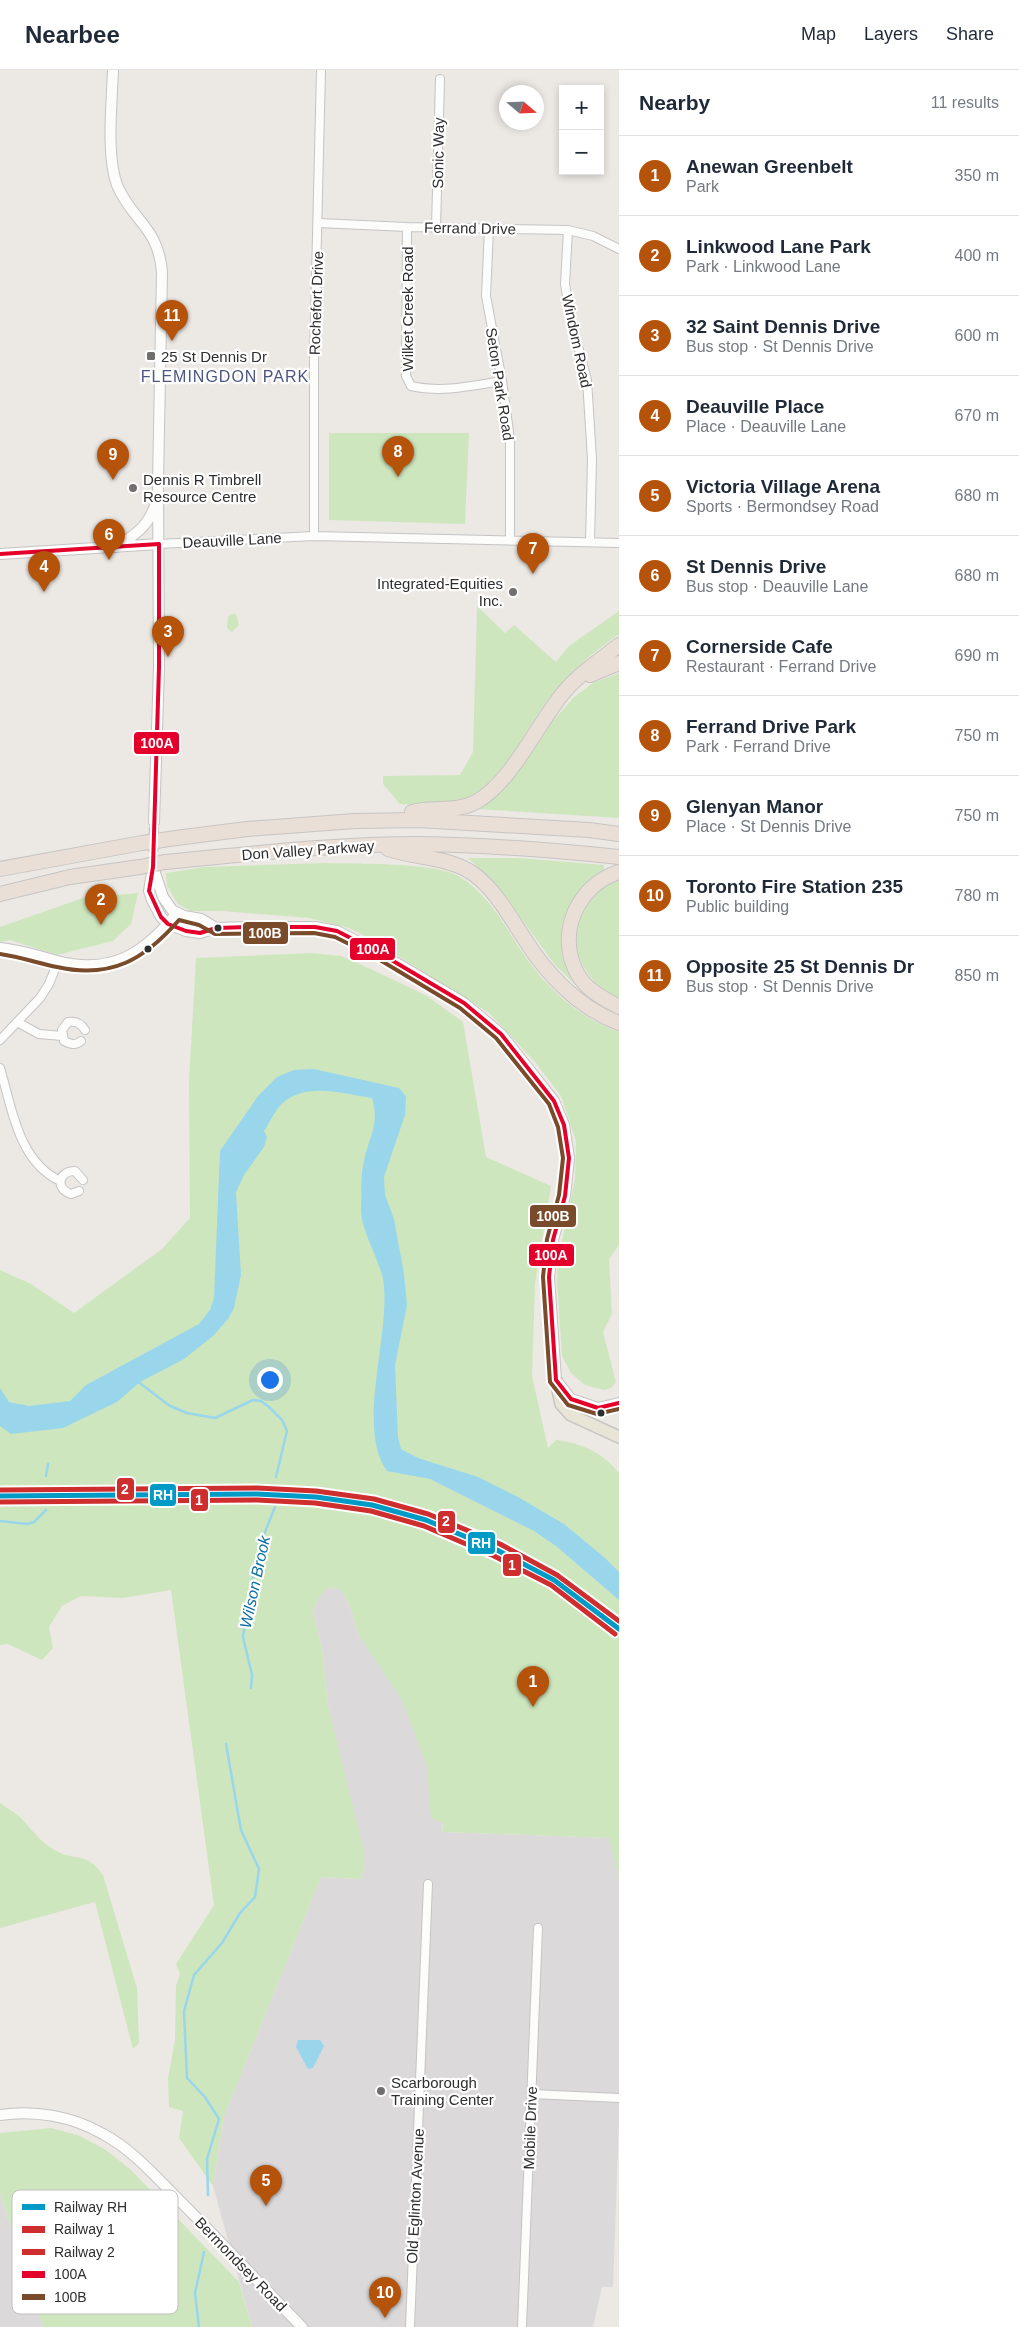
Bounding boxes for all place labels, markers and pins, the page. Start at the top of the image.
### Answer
pin: 11 [156,300,188,341]
place label: 25 St Dennis Dr [161,348,267,365]
marker: 25 St Dennis Dr [145,350,157,362]
pin: 8 [382,436,414,477]
pin: 9 [97,439,129,480]
place label: Dennis R Timbrell Resource Centre [143,471,261,505]
marker: Dennis R Timbrell Resource Centre [127,482,139,494]
pin: 6 [93,519,125,560]
pin: 7 [517,533,549,574]
pin: 4 [28,551,60,592]
place label: Integrated-Equities Inc. [377,575,503,609]
marker: Integrated-Equities Inc. [507,586,519,598]
pin: 3 [152,616,184,657]
pin: 2 [85,884,117,925]
unlabelled marker [213,923,223,933]
unlabelled marker [143,944,153,954]
unlabelled marker [596,1408,606,1418]
pin: 1 [517,1666,549,1707]
place label: Scarborough Training Center [391,2074,494,2108]
marker: Scarborough Training Center [375,2085,387,2097]
pin: 5 [250,2165,282,2206]
pin: 10 [369,2277,401,2318]

